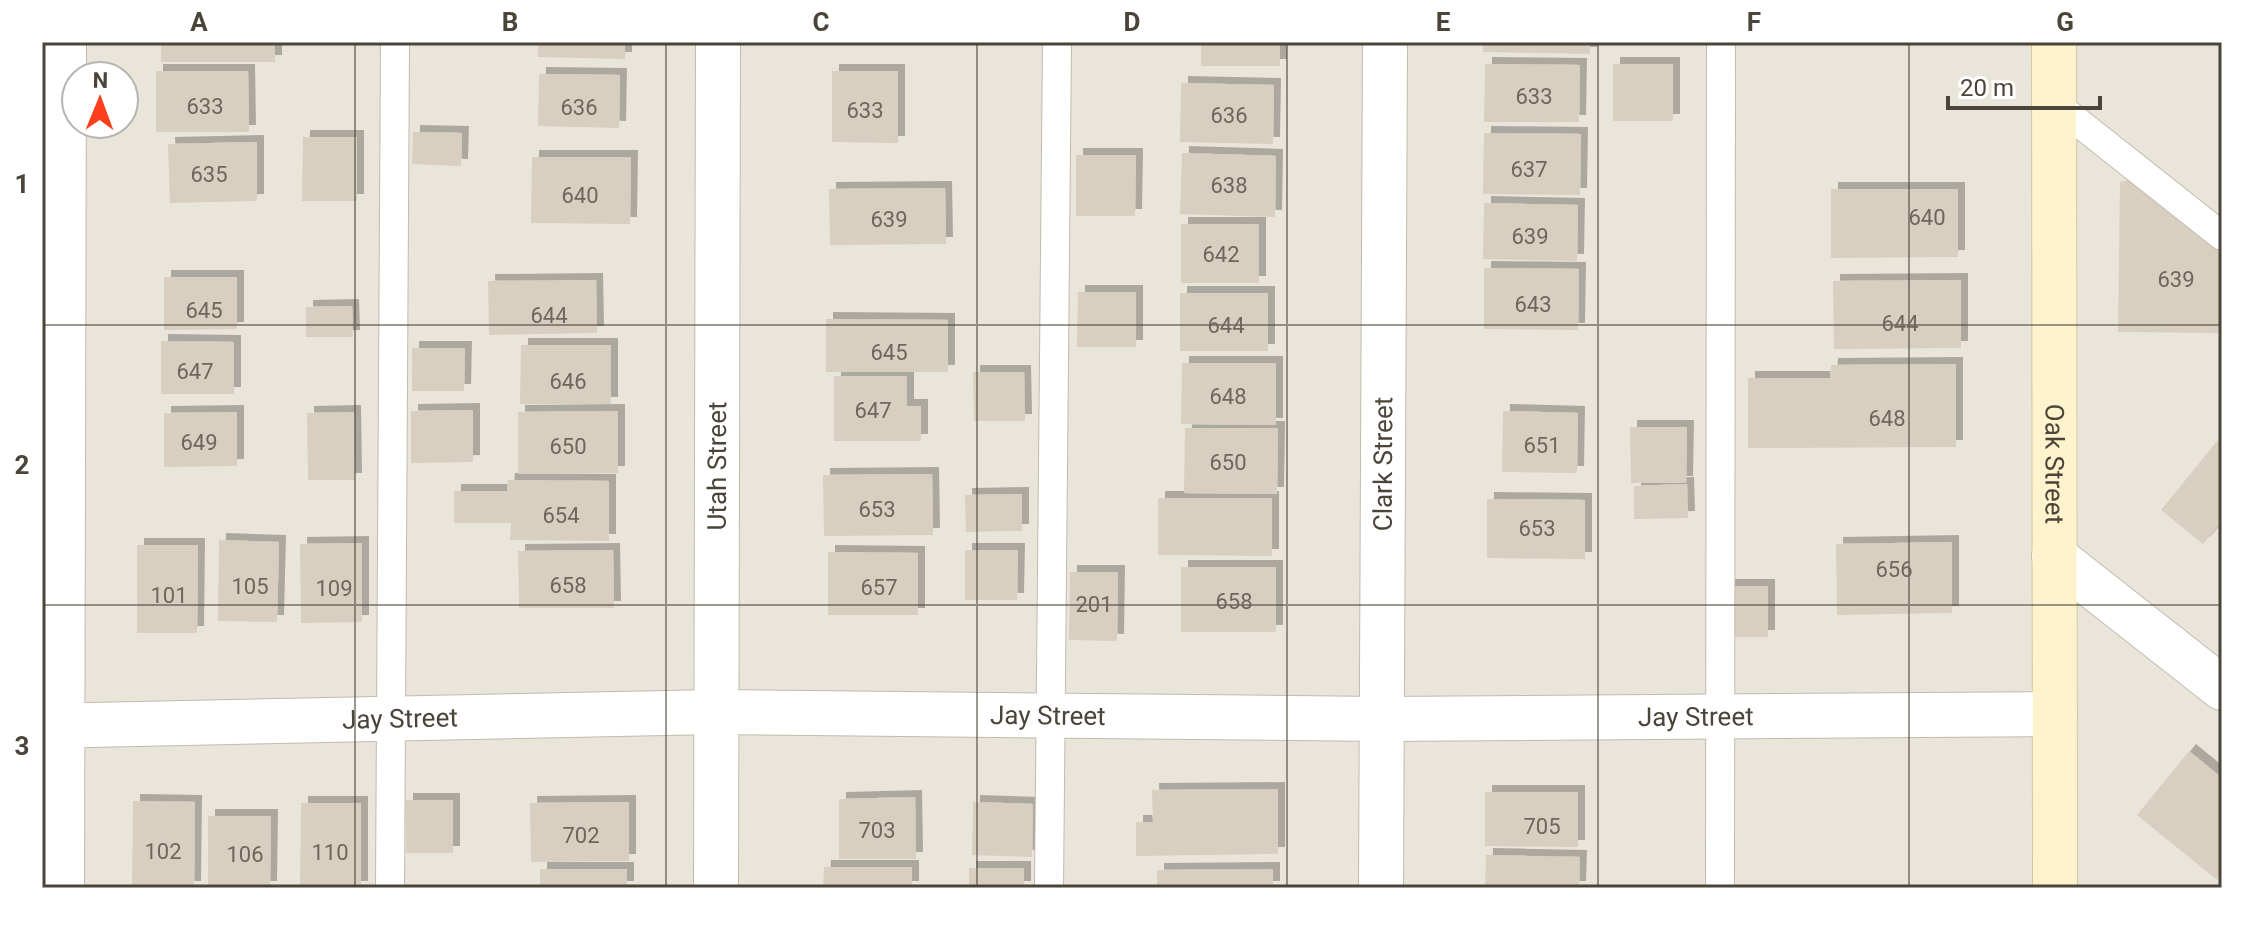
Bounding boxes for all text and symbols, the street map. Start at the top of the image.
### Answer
text: A [190,7,208,37]
text: B [502,7,518,37]
text: C [812,7,830,37]
text: D [1124,7,1140,37]
text: E [1436,7,1451,37]
text: F [1747,7,1761,37]
text: G [2056,7,2074,37]
north arrow [60,60,140,140]
scale bar [1948,60,2100,110]
text: N [92,68,108,93]
text: 20 m [1960,74,2014,102]
house number: 633 [1515,84,1553,109]
house number: 633 [186,94,224,119]
house number: 636 [560,95,598,120]
house number: 633 [846,98,884,123]
house number: 636 [1210,103,1248,128]
house number: 637 [1510,157,1548,182]
house number: 635 [190,162,228,187]
text: 1 [15,169,29,199]
house number: 638 [1210,173,1248,198]
house number: 640 [561,183,599,208]
house number: 640 [1908,205,1946,230]
house number: 639 [870,207,908,232]
house number: 639 [1511,224,1549,249]
house number: 642 [1202,242,1240,267]
house number: 639 [2157,267,2195,292]
house number: 643 [1514,292,1552,317]
house number: 645 [185,298,223,323]
house number: 644 [530,303,568,328]
house number: 644 [1881,311,1919,336]
house number: 644 [1207,313,1245,338]
house number: 645 [870,340,908,365]
house number: 647 [176,359,214,384]
house number: 646 [549,369,587,394]
house number: 648 [1209,384,1247,409]
street label: Clark Street [1368,397,1398,531]
house number: 647 [854,398,892,423]
street label: Utah Street [702,401,732,531]
street label: Oak Street [2039,404,2070,524]
house number: 648 [1868,406,1906,431]
house number: 649 [180,430,218,455]
house number: 651 [1523,433,1561,458]
house number: 650 [549,434,587,459]
text: 2 [15,450,29,480]
house number: 650 [1209,450,1247,475]
house number: 653 [858,497,896,522]
house number: 654 [542,503,580,528]
house number: 653 [1518,516,1556,541]
house number: 656 [1875,557,1913,582]
house number: 658 [549,573,587,598]
house number: 105 [231,574,269,599]
house number: 657 [860,575,898,600]
house number: 109 [315,576,353,601]
house number: 101 [150,583,188,608]
house number: 658 [1215,589,1253,614]
house number: 201 [1075,592,1113,617]
street label: Jay Street [990,700,1106,731]
street label: Jay Street [1638,701,1754,732]
street label: Jay Street [342,702,458,735]
text: 3 [15,731,29,761]
house number: 705 [1523,814,1561,839]
house number: 703 [858,818,896,843]
house number: 702 [562,823,600,848]
house number: 102 [144,839,182,864]
house number: 110 [311,840,349,865]
house number: 106 [226,842,264,867]

